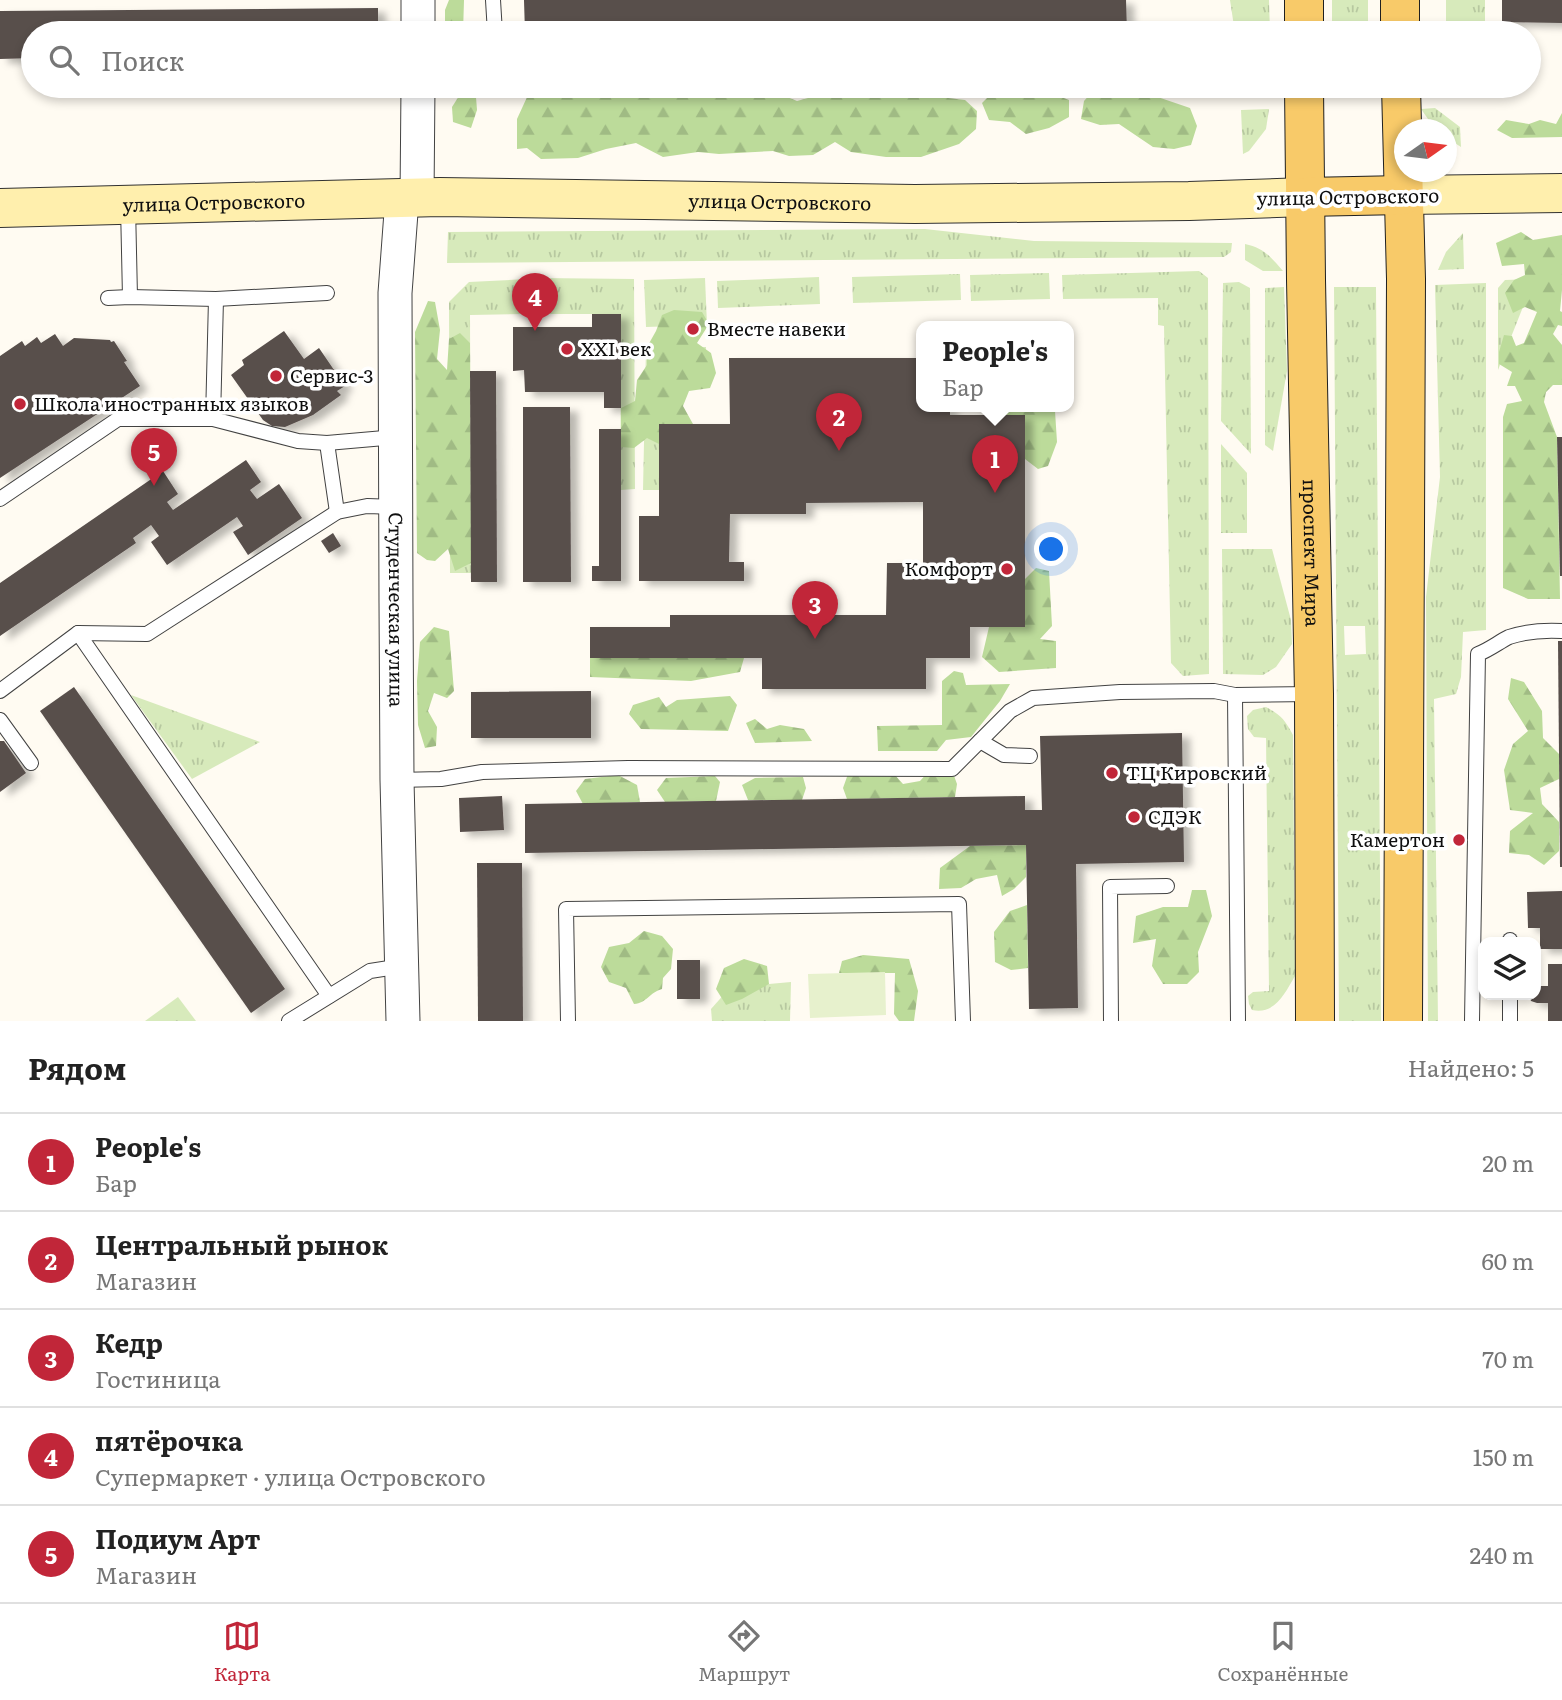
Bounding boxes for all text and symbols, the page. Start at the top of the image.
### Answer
search box [21,21,1541,98]
text: Поиск [101,40,184,79]
icon: search [45,41,83,79]
north arrow [1394,119,1457,182]
street label: улица Островского [1256,180,1440,212]
street label: улица Островского [122,185,306,218]
street label: улица Островского [688,186,871,216]
pin: 4 [512,273,558,331]
place label: Вместе навеки [707,314,846,342]
marker: Вместе навеки [685,321,701,337]
popup [916,321,1074,412]
text: People's [942,330,1048,369]
place label: XXI век [581,334,652,362]
marker: XXI век [559,341,575,357]
place label: Сервис-3 [290,361,374,389]
marker: Сервис-3 [268,368,284,384]
text: Бар [942,369,984,403]
place label: Школа иностранных языков [34,389,309,417]
pin: 2 [816,393,862,451]
marker: Школа иностранных языков [12,396,28,412]
pin: 5 [131,428,177,486]
pin: 1 [972,435,1018,493]
street label: проспект Мира [1297,479,1328,628]
street label: Студенческая улица [383,512,412,708]
your location [1034,532,1068,566]
place label: Комфорт [904,554,993,582]
marker: Комфорт [999,561,1015,577]
pin: 3 [792,581,838,639]
place label: ТЦ Кировский [1126,758,1267,786]
marker: ТЦ Кировский [1104,765,1120,781]
place label: СДЭК [1148,802,1202,830]
marker: СДЭК [1126,809,1142,825]
place label: Камертон [1350,825,1445,853]
marker: Камертон [1451,832,1467,848]
map controls [1478,937,1541,1000]
button: layers [1478,937,1541,1000]
text: Рядом [28,1045,126,1089]
text: Найдено: 5 [1408,1050,1534,1084]
text: People's [95,1126,201,1165]
text: 1 [46,1145,56,1179]
text: 20 m [1482,1145,1534,1179]
text: Бар [95,1165,137,1199]
text: Центральный рынок [95,1224,388,1263]
text: 2 [45,1243,57,1277]
text: 60 m [1481,1243,1534,1277]
text: Магазин [95,1263,197,1297]
text: Кедр [95,1322,163,1361]
text: 3 [45,1341,57,1375]
text: 70 m [1482,1341,1534,1375]
text: Гостиница [95,1361,221,1395]
text: пятёрочка [95,1420,243,1459]
text: 4 [44,1439,58,1473]
text: 150 m [1473,1439,1534,1473]
text: Супермаркет · улица Островского [95,1459,486,1493]
text: Подиум Арт [95,1518,261,1557]
text: 5 [45,1537,57,1571]
text: 240 m [1469,1537,1534,1571]
text: Магазин [95,1557,197,1591]
tab: Карта [214,1617,271,1687]
tab: Маршрут [698,1617,790,1687]
tab: Сохранённые [1218,1617,1348,1687]

